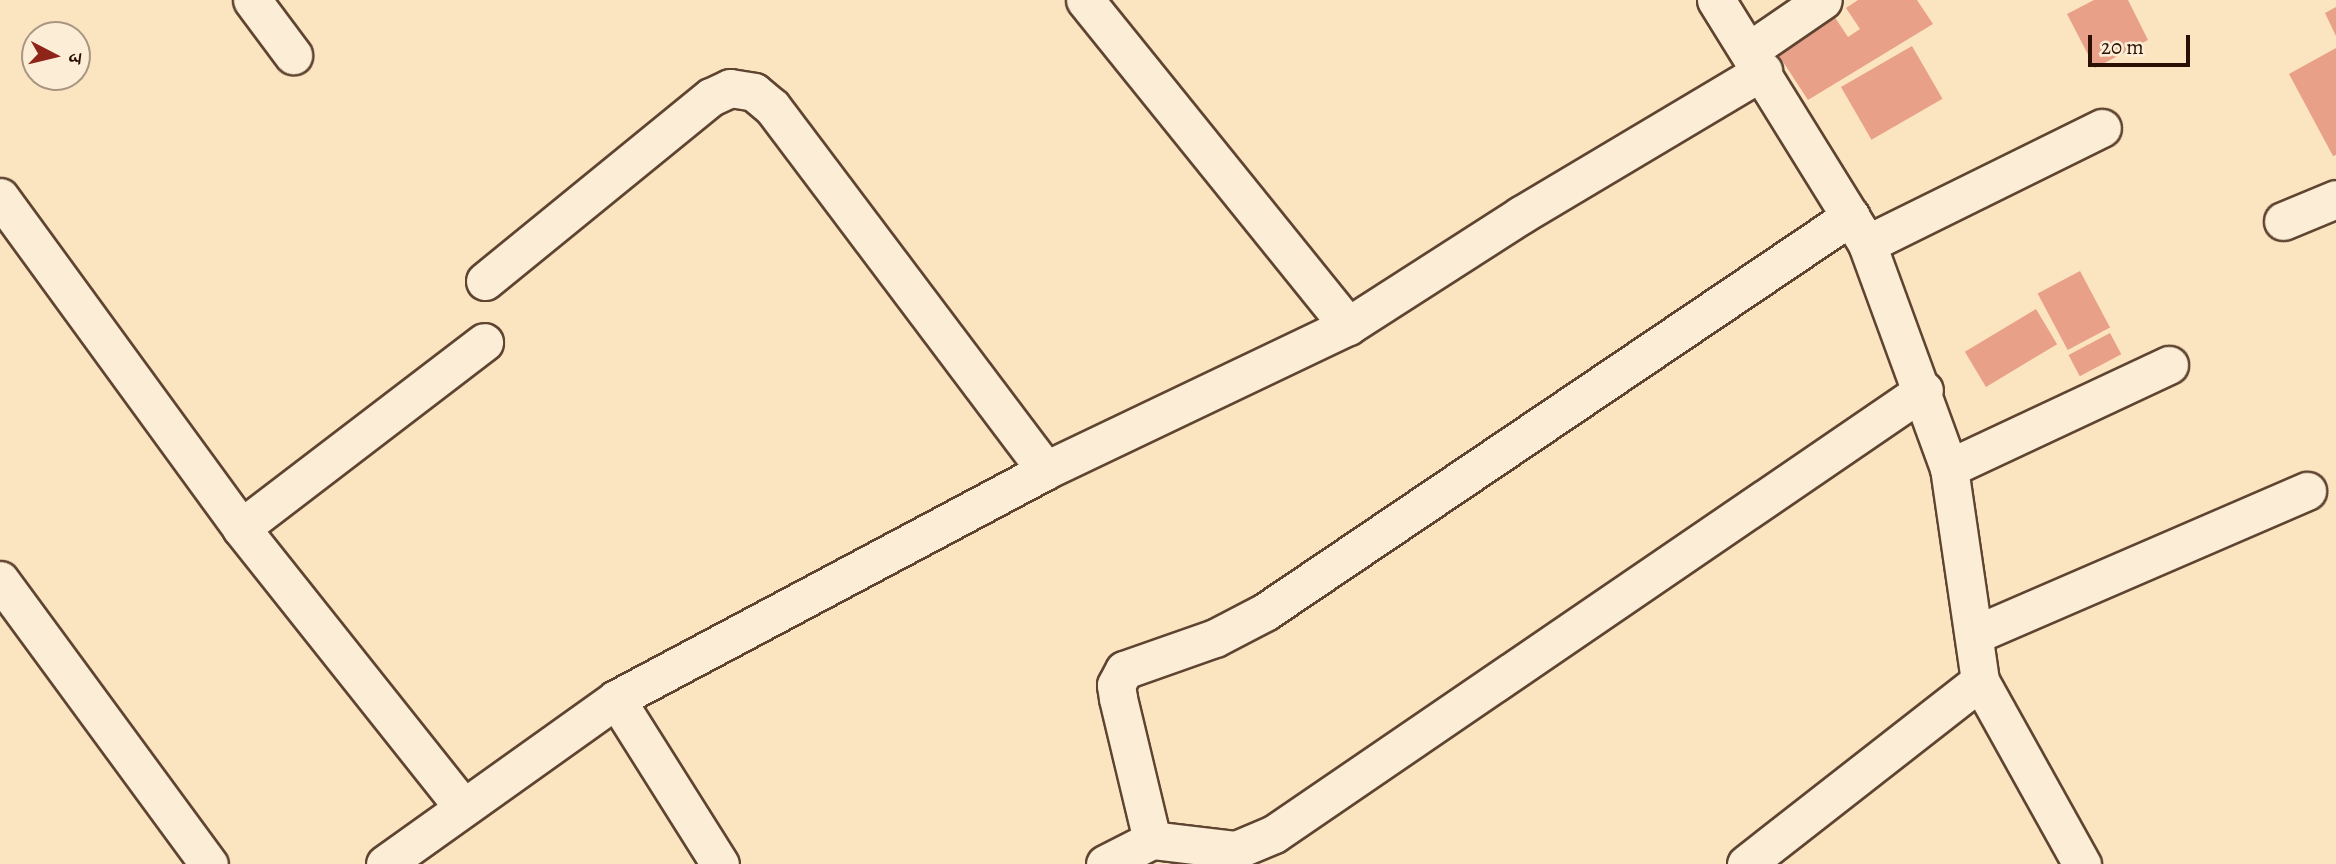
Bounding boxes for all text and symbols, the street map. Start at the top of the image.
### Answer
north arrow [21,21,91,91]
scale bar [2091,21,2192,65]
text: 20 m [2101,33,2144,61]
text: उ [61,52,88,65]

